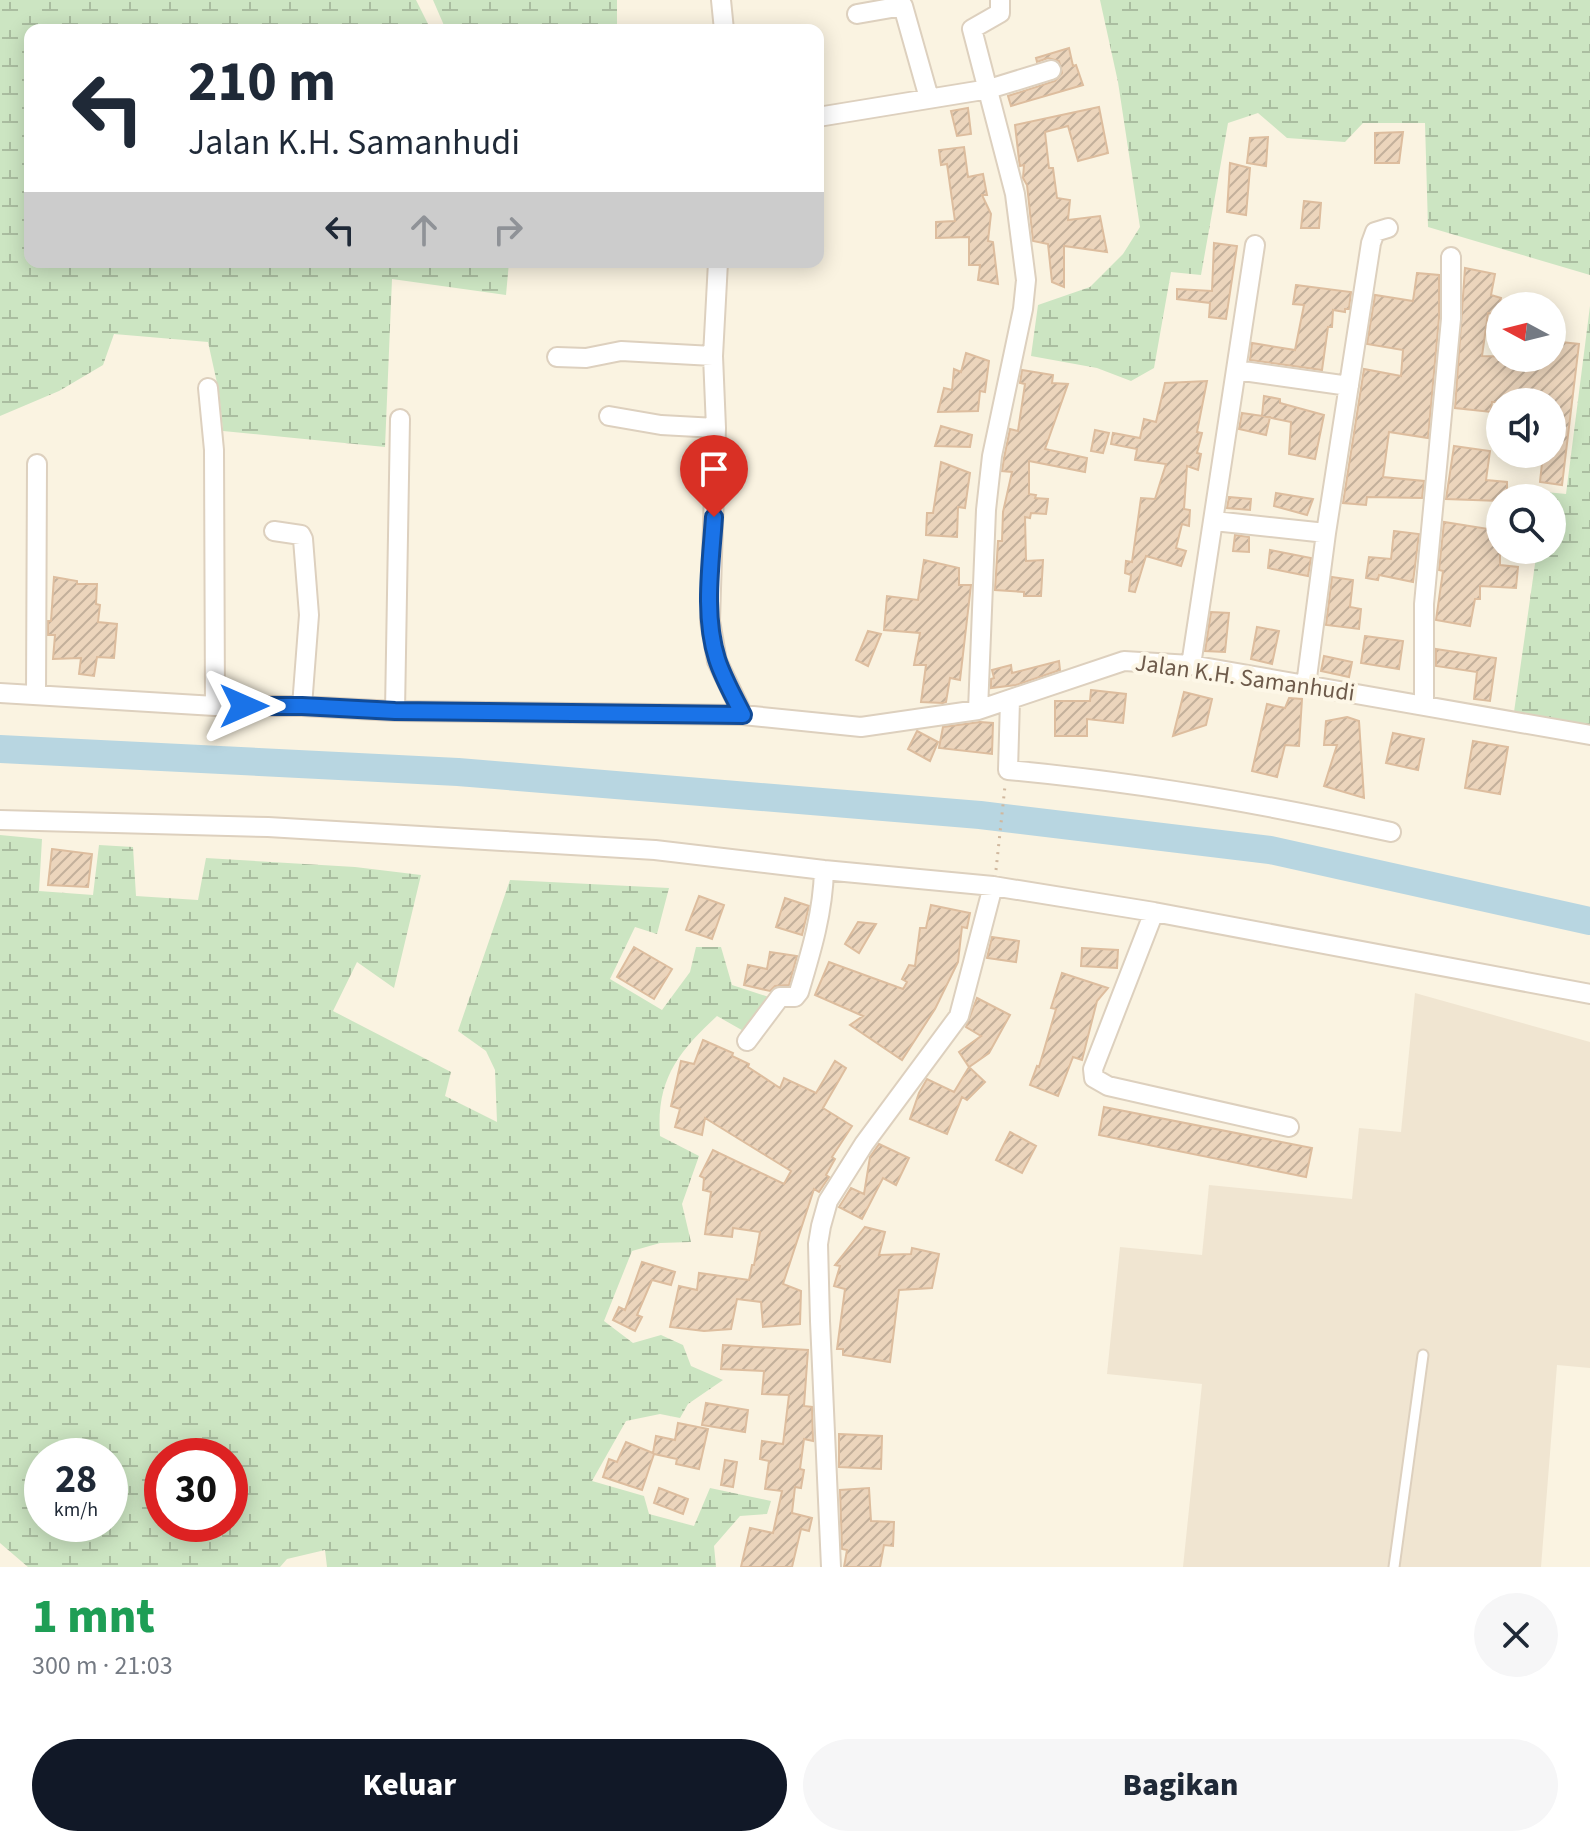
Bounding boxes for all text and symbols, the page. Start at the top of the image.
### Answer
text: 210 m [188,43,336,122]
icon: left [56,56,160,160]
text: Jalan K.H. Samanhudi [188,117,520,168]
icon: left [318,208,362,252]
icon: ahead [402,208,446,252]
icon: right [486,208,530,252]
north arrow [1486,292,1566,372]
map controls [1486,292,1566,564]
button: sound [1486,388,1566,468]
pin [680,435,748,517]
icon: arrive [692,447,736,491]
button: search [1486,484,1566,564]
street label: Jalan K.H. Samanhudi [1133,645,1357,711]
position arrow [202,664,286,748]
speed limit sign: 30 [144,1438,248,1542]
text: 28 [55,1451,97,1508]
text: km/h [54,1496,98,1524]
text: 1 mnt [32,1583,155,1651]
button: close [1474,1593,1558,1677]
text: 300 m · 21:03 [32,1647,173,1684]
button: Keluar [32,1739,787,1831]
button: Bagikan [803,1739,1558,1831]

